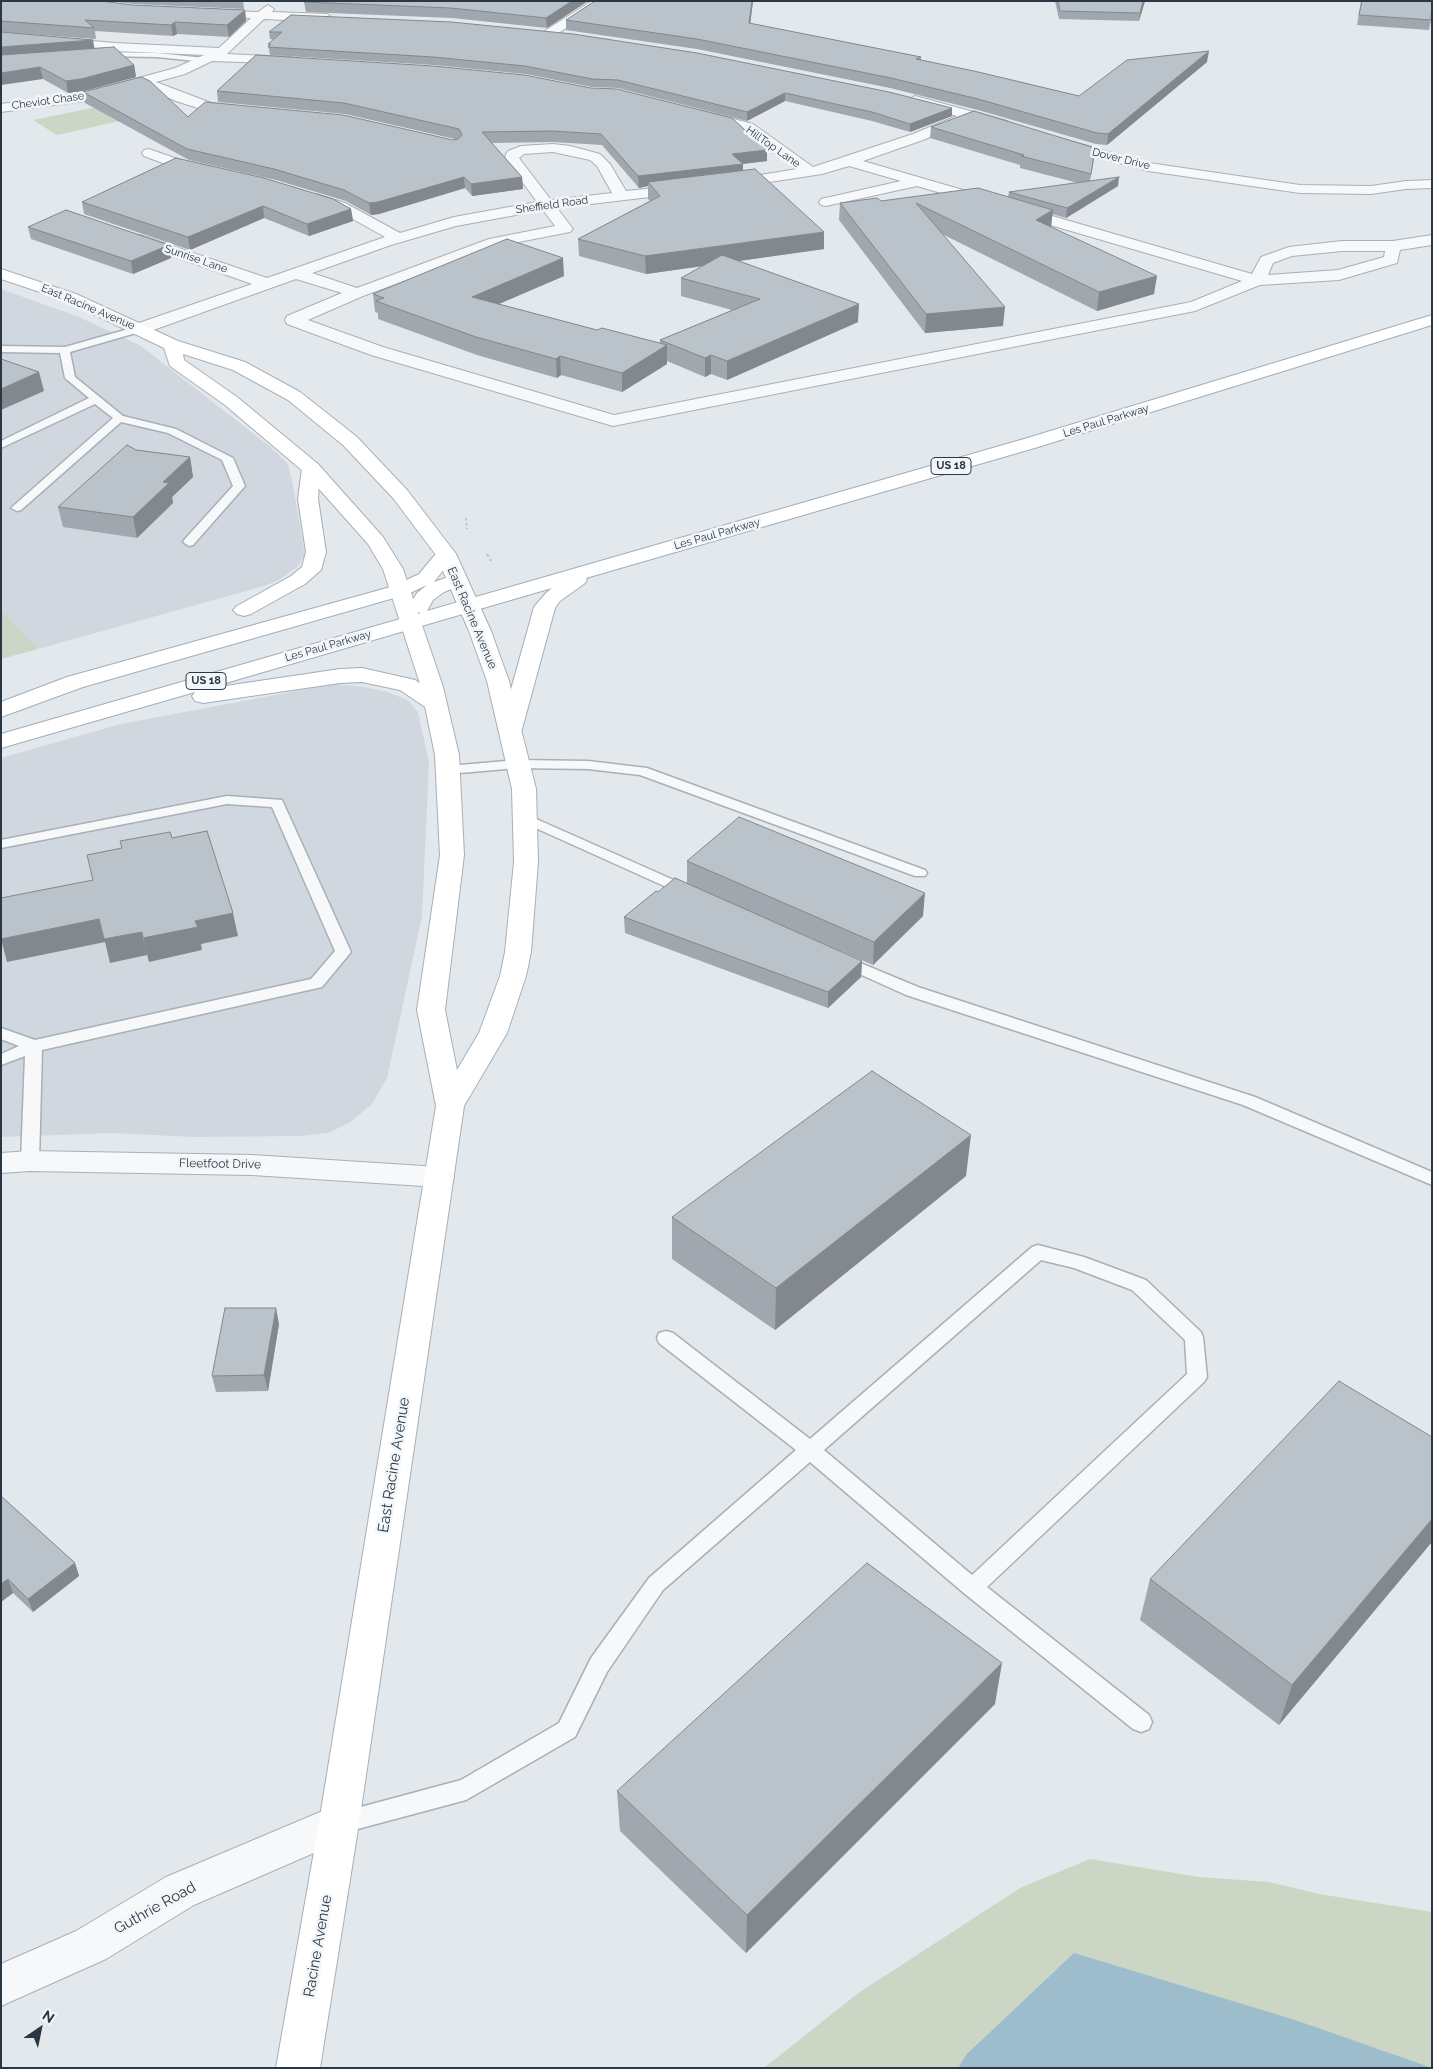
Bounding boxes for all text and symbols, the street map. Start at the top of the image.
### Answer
street label: Cheviot Chase [11,89,85,113]
street label: HillTop Lane [743,123,803,171]
street label: Dover Drive [1091,145,1151,173]
street label: Sheffield Road [515,193,589,217]
street label: Sunrise Lane [163,242,229,276]
street label: East Racine Avenue [39,281,137,333]
street label: Les Paul Parkway [1062,402,1150,440]
road number: US 18 [931,458,971,474]
street label: Les Paul Parkway [672,515,762,553]
street label: East Racine Avenue [444,565,500,671]
street label: Les Paul Parkway [283,627,373,665]
road number: US 18 [186,672,226,689]
street label: Fleetfoot Drive [179,1156,261,1172]
street label: East Racine Avenue [374,1396,414,1534]
street label: Guthrie Road [111,1878,199,1938]
street label: Racine Avenue [300,1894,336,1998]
north arrow [15,2004,65,2054]
text: N [39,2007,57,2026]

